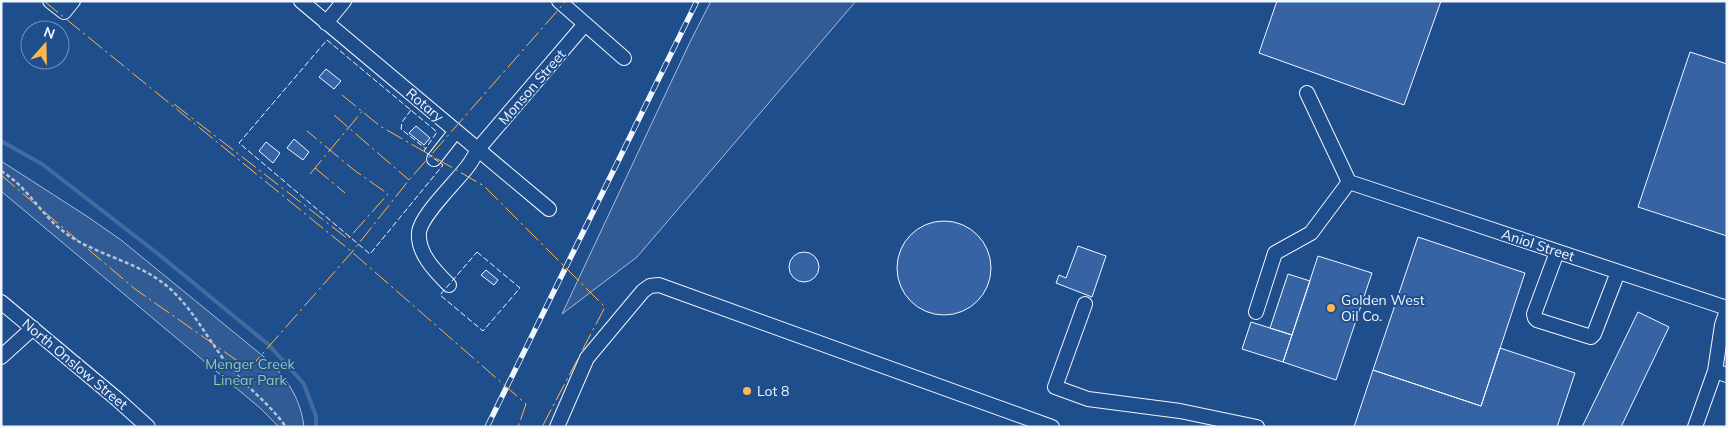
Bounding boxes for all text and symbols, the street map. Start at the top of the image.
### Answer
north arrow [20,20,70,70]
text: N [41,23,57,43]
street label: Monson Street [494,46,570,128]
street label: Rotary [402,84,448,126]
street label: Aniol Street [1499,225,1577,265]
place label: Golden West Oil Co. [1341,291,1425,325]
marker: Golden West Oil Co. [1325,302,1337,314]
street label: North Onslow Street [19,315,132,413]
park label: Menger Creek Linear Park [205,355,296,389]
place label: Lot 8 [757,382,789,400]
marker: Lot 8 [741,385,753,397]

